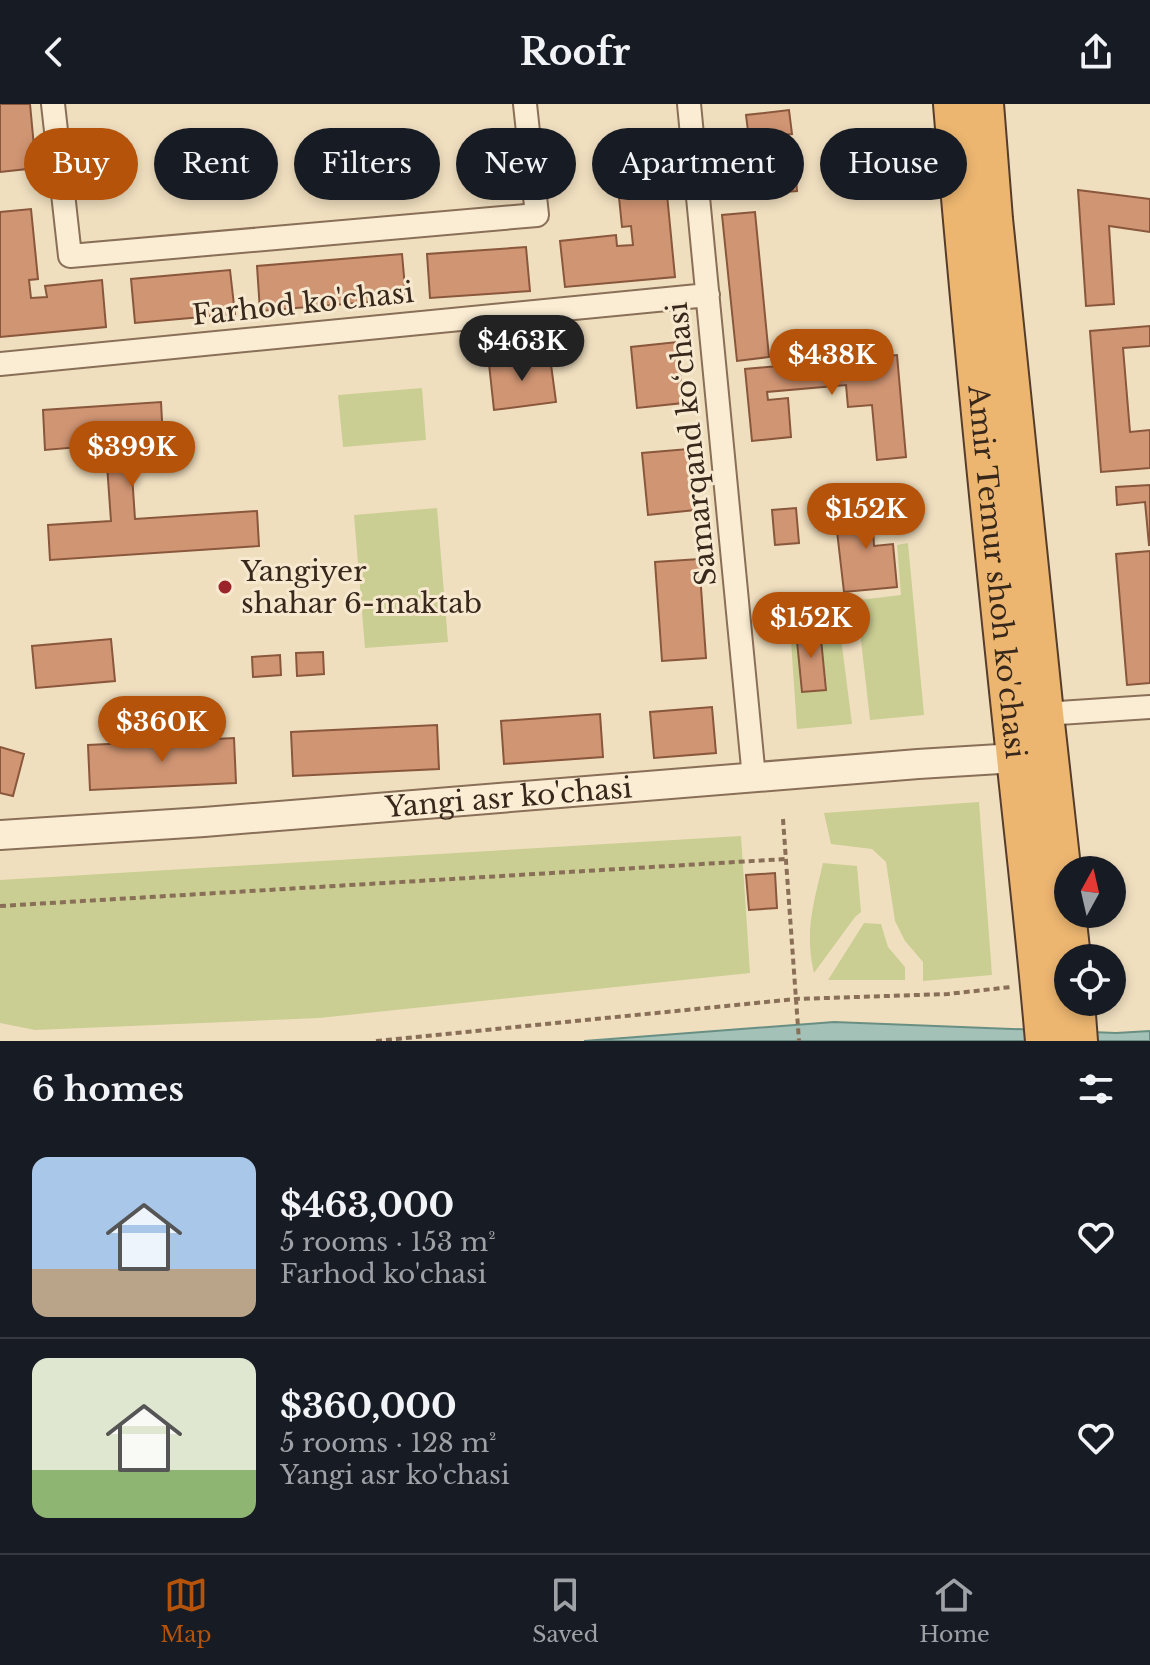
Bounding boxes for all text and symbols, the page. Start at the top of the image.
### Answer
icon: back [32,30,76,74]
text: Roofr [520,30,630,75]
icon: share [1074,30,1118,74]
chip: Buy [24,128,138,200]
chip: Rent [154,128,278,200]
chip: Filters [294,128,440,200]
chip: New [456,128,576,200]
chip: Apartment [592,128,804,200]
chip: House [820,128,967,200]
street label: Farhod ko'chasi [191,275,415,333]
street label: Samarqand ko‘chasi [660,300,724,588]
pin: $463K [466,315,578,383]
text: $463K [477,325,567,357]
pin: $438K [776,329,888,397]
text: $438K [788,339,876,371]
street label: Amir Temur shoh ko'chasi [961,383,1034,760]
pin: $399K [76,421,188,489]
text: $399K [87,431,177,463]
pin: $152K [810,483,922,551]
text: $152K [825,493,907,525]
place label: Yangiyer shahar 6-maktab [240,554,482,621]
marker: Yangiyer shahar 6-maktab [216,578,234,596]
pin: $152K [755,592,867,660]
text: $152K [770,602,852,634]
pin: $360K [106,696,218,764]
text: $360K [116,706,208,738]
street label: Yangi asr ko'chasi [383,770,633,825]
north arrow [1054,856,1126,928]
map controls [1054,856,1126,1016]
button: locate [1054,944,1126,1016]
icon: filters [1074,1067,1118,1111]
text: 6 homes [32,1068,184,1110]
text: $463,000 [280,1184,454,1226]
icon: home [96,1189,192,1285]
icon: heart [1074,1215,1118,1259]
text: 5 rooms · 153 m² [280,1226,496,1258]
text: Farhod ko'chasi [280,1258,487,1290]
text: $360,000 [280,1385,457,1427]
icon: home [96,1390,192,1486]
icon: heart [1074,1416,1118,1460]
text: 5 rooms · 128 m² [280,1427,497,1459]
text: Yangi asr ko'chasi [280,1459,510,1491]
tab: Map [160,1573,211,1648]
tab: Saved [532,1573,599,1648]
tab: Home [919,1573,990,1648]

